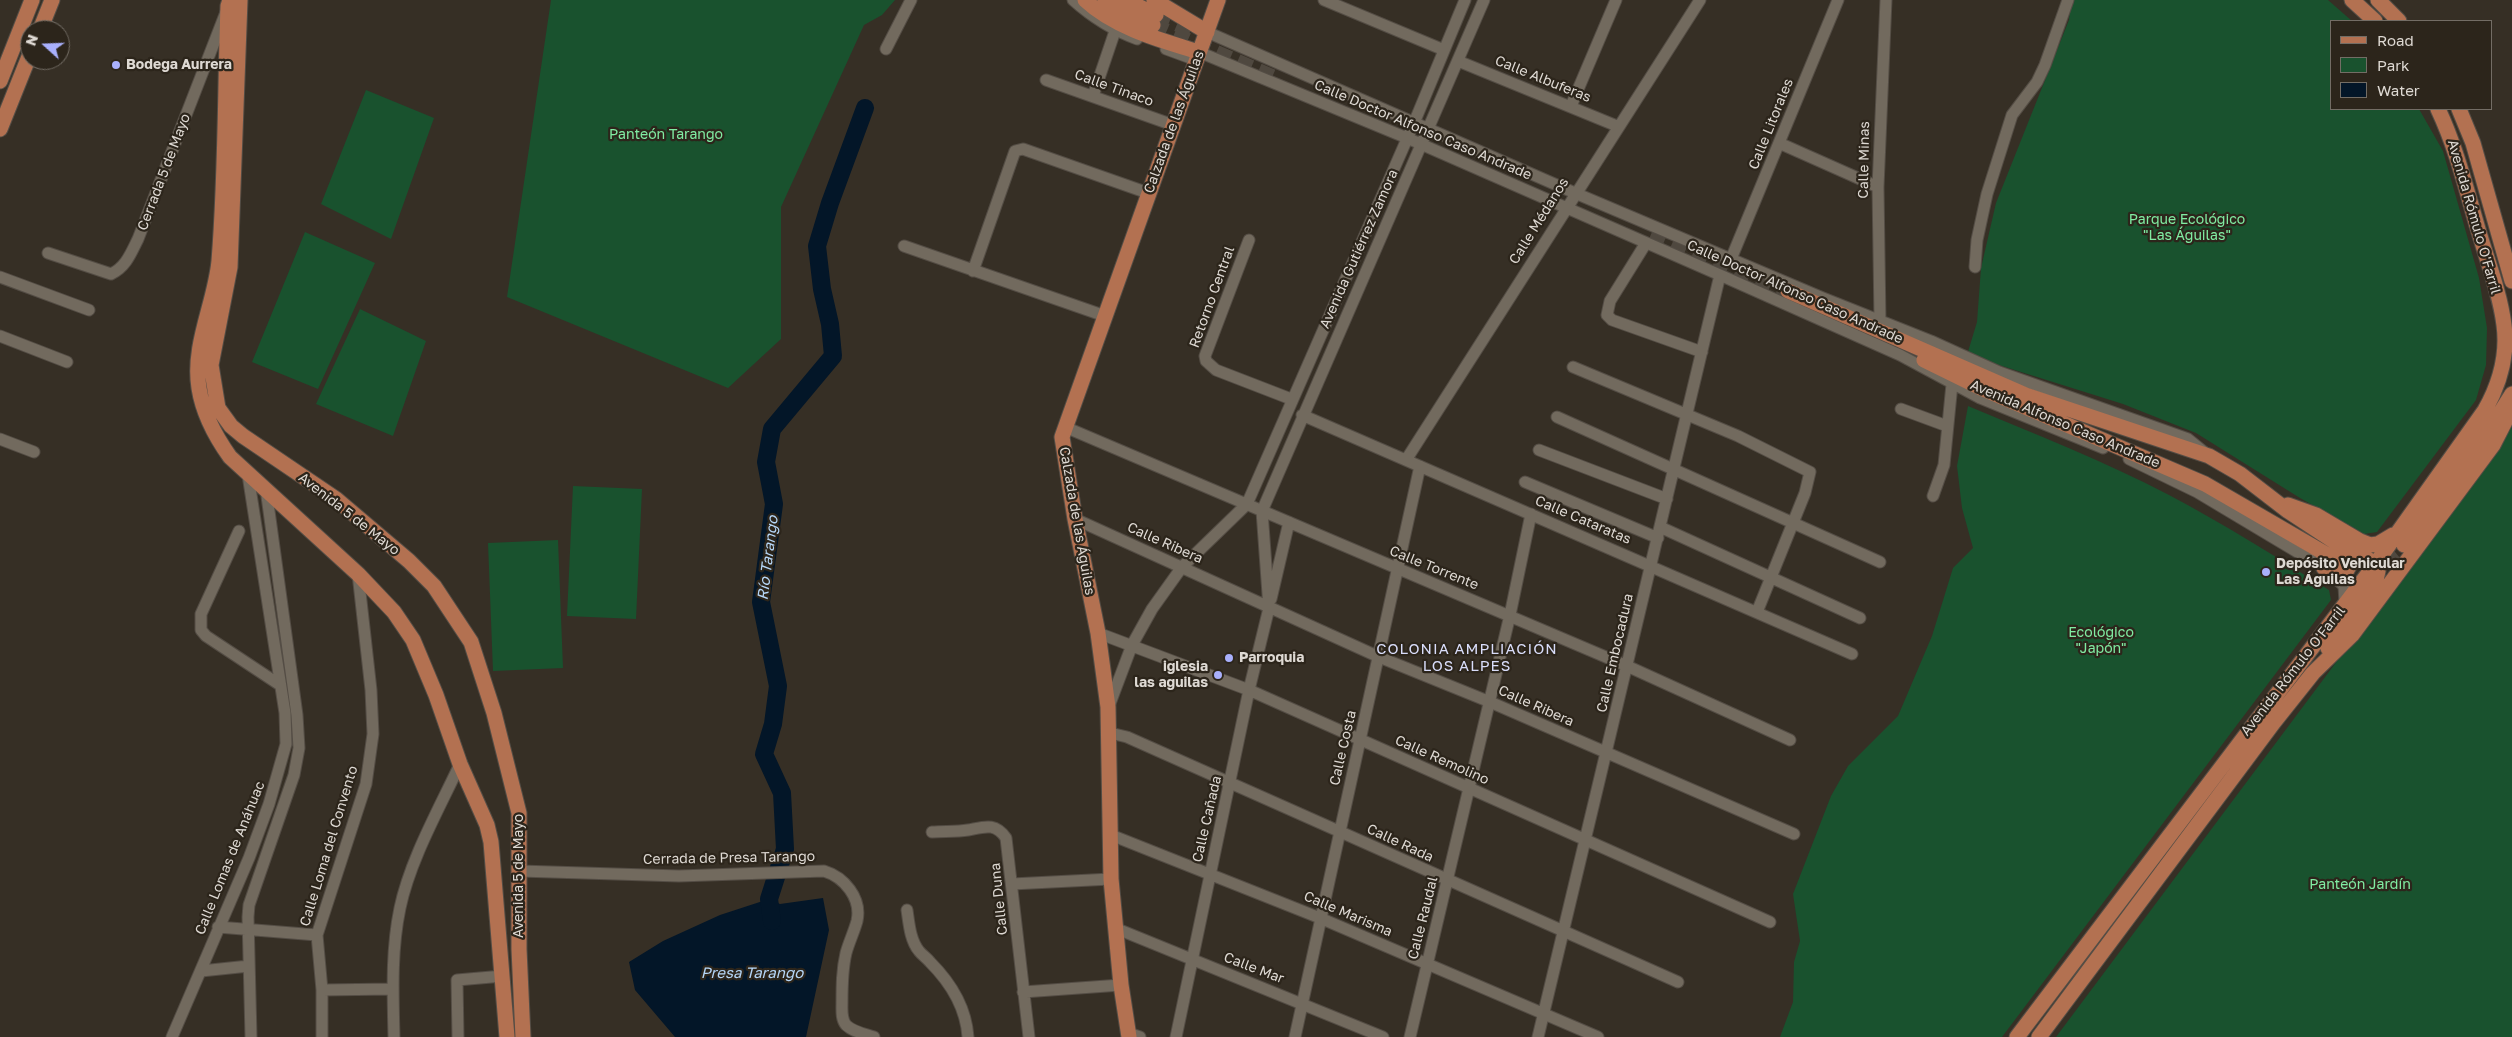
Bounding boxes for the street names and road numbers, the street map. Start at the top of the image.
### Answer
street label: Calzada de las Águilas [1140,48,1208,196]
street label: Calle Albuferas [1492,52,1594,106]
street label: Calle Tinaco [1072,66,1156,110]
street label: Calle Doctor Alfonso Caso Andrade [1312,76,1534,184]
street label: Calle Litorales [1745,76,1797,172]
street label: Cerrada 5 de Mayo [134,111,194,233]
street label: Calle Minas [1855,121,1873,199]
street label: Avenida Rómulo O'Farril [2444,138,2504,296]
street label: Avenida Gutiérrez Zamora [1316,167,1402,331]
street label: Calle Médanos [1506,175,1572,267]
street label: Calle Doctor Alfonso Caso Andrade [1684,237,1906,347]
street label: Retorno Central [1186,244,1238,350]
street label: Avenida Alfonso Caso Andrade [1968,376,2162,472]
street label: Calzada de las Águilas [1056,445,1098,597]
street label: Avenida 5 de Mayo [295,469,403,559]
street label: Calle Cataratas [1532,492,1634,548]
street label: Calle Ribera [1125,519,1205,567]
street label: Calle Torrente [1387,542,1481,594]
street label: Calle Embocadura [1593,592,1637,714]
street label: Avenida Rómulo O'Farril [2237,603,2349,739]
street label: Calle Ribera [1496,682,1576,730]
street label: Calle Costa [1326,709,1360,787]
street label: Calle Remolino [1392,732,1492,788]
street label: Calle Loma del Convento [297,764,361,928]
street label: Calle Cañada [1189,774,1225,864]
street label: Calle Lomas de Anáhuac [191,779,269,937]
street label: Avenida 5 de Mayo [511,814,527,938]
street label: Calle Rada [1364,820,1436,866]
street label: Cerrada de Presa Tarango [643,848,815,868]
street label: Calle Duna [987,862,1011,936]
street label: Calle Raudal [1405,875,1441,961]
street label: Calle Marisma [1301,888,1395,940]
street label: Calle Mar [1221,949,1287,987]

